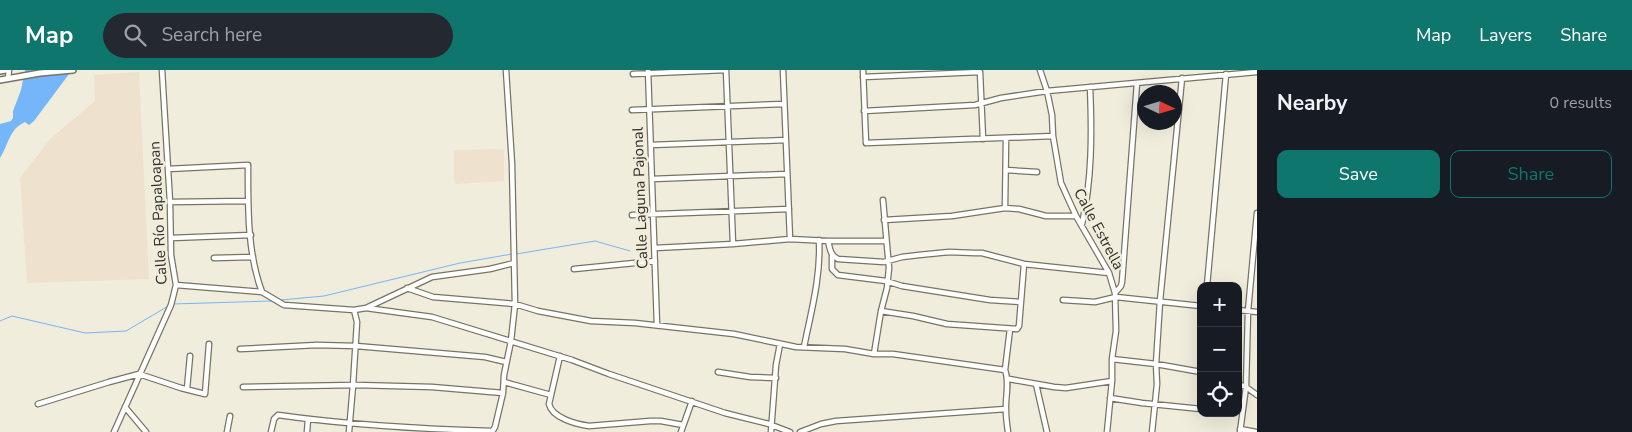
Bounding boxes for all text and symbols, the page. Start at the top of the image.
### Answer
search box [103,13,453,58]
text: Map [25,19,73,51]
icon: search [121,21,149,49]
text: Search here [161,22,262,48]
text: Map [1416,23,1451,47]
text: Layers [1479,23,1532,47]
text: Share [1560,23,1607,47]
north arrow [1137,85,1182,130]
text: Nearby [1277,89,1347,117]
text: 0 results [1550,92,1612,114]
street label: Calle Laguna Pajonal [628,126,652,269]
street label: Calle Río Papaloapan [144,141,172,285]
button: Save [1277,150,1440,198]
button: Share [1450,150,1612,198]
street label: Calle Estrella [1069,185,1129,273]
map controls [1197,282,1242,417]
button: + [1197,282,1242,327]
button: − [1197,327,1242,372]
button: locate [1197,372,1242,417]

